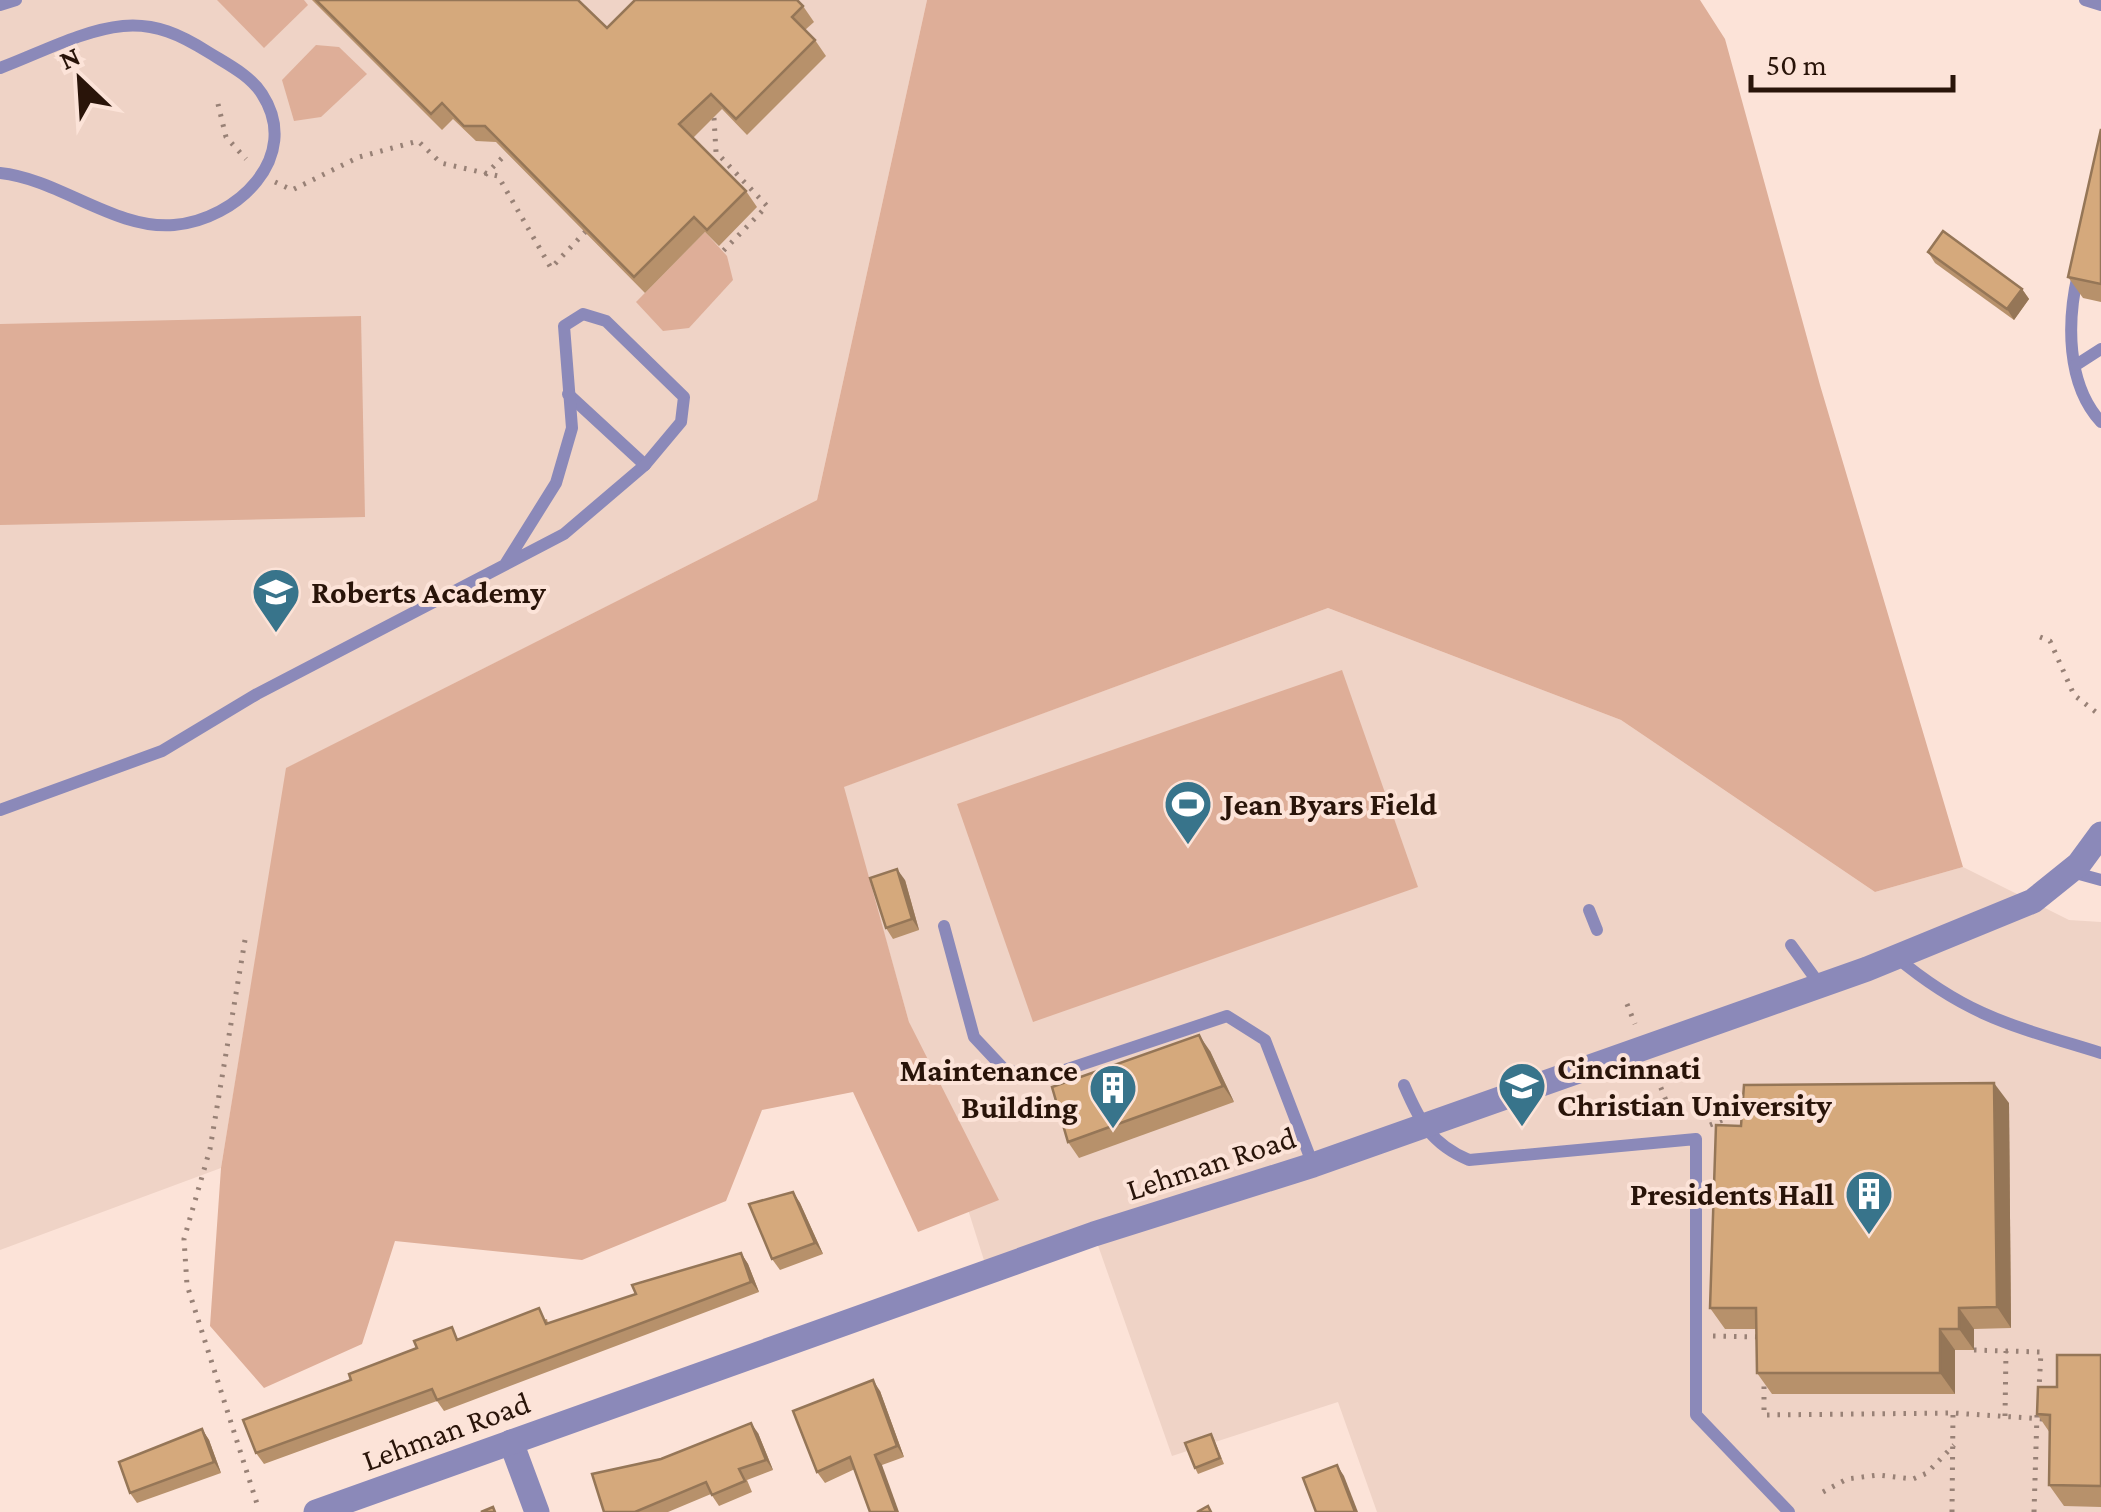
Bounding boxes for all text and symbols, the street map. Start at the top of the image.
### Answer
north arrow [30,30,130,130]
scale bar [1751,30,1954,92]
text: N [54,40,85,76]
text: 50 m [1766,48,1827,81]
school or university icon: Roberts Academy [250,566,302,634]
place label: Roberts Academy [311,574,546,610]
sports icon: Jean Byars Field [1162,778,1214,846]
place label: Jean Byars Field [1220,786,1438,822]
place label: Cincinnati Christian University [1557,1050,1832,1123]
place label: Maintenance Building [899,1052,1078,1125]
school or university icon: Cincinnati Christian University [1496,1060,1548,1128]
building icon: Maintenance Building [1087,1062,1139,1130]
street label: Lehman Road [1122,1119,1300,1207]
building icon: Presidents Hall [1843,1168,1895,1236]
place label: Presidents Hall [1630,1176,1834,1212]
street label: Lehman Road [357,1384,535,1478]

